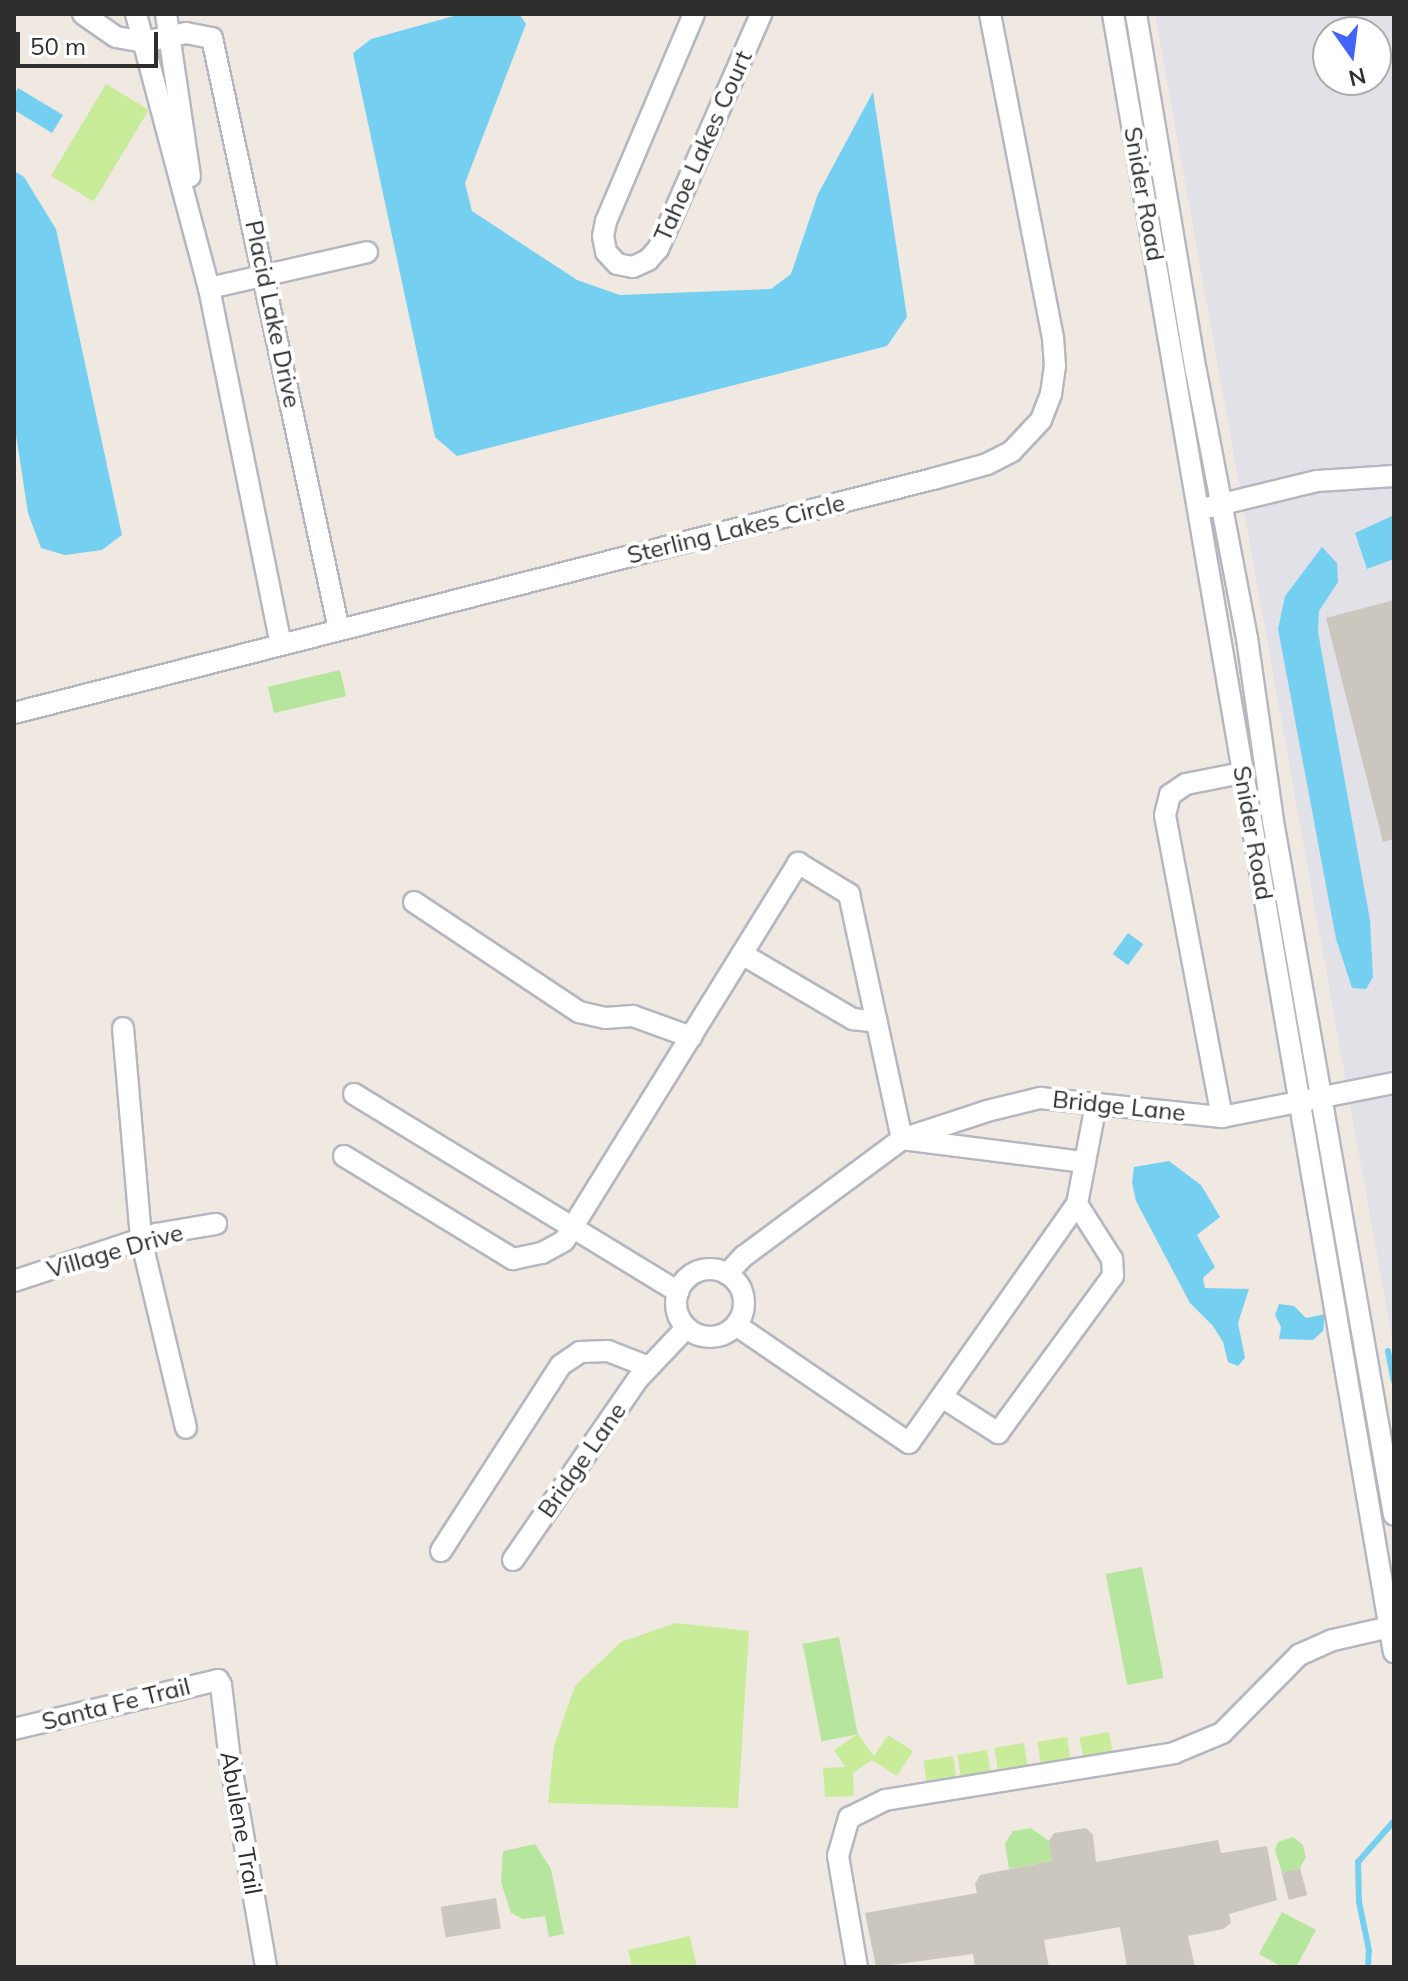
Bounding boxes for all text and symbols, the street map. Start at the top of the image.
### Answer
scale bar [20,16,162,66]
north arrow [1312,16,1392,96]
text: 50 m [30,31,86,61]
street label: Tahoe Lakes Court [648,46,758,246]
text: N [1346,62,1369,93]
street label: Snider Road [1118,125,1170,263]
street label: Placid Lake Drive [239,218,307,410]
street label: Sterling Lakes Circle [624,488,848,570]
street label: Snider Road [1227,764,1279,902]
street label: Bridge Lane [1051,1085,1187,1127]
street label: Village Drive [44,1218,186,1284]
street label: Bridge Lane [532,1397,632,1523]
street label: Santa Fe Trail [39,1672,193,1736]
street label: Abulene Trail [214,1749,268,1897]

